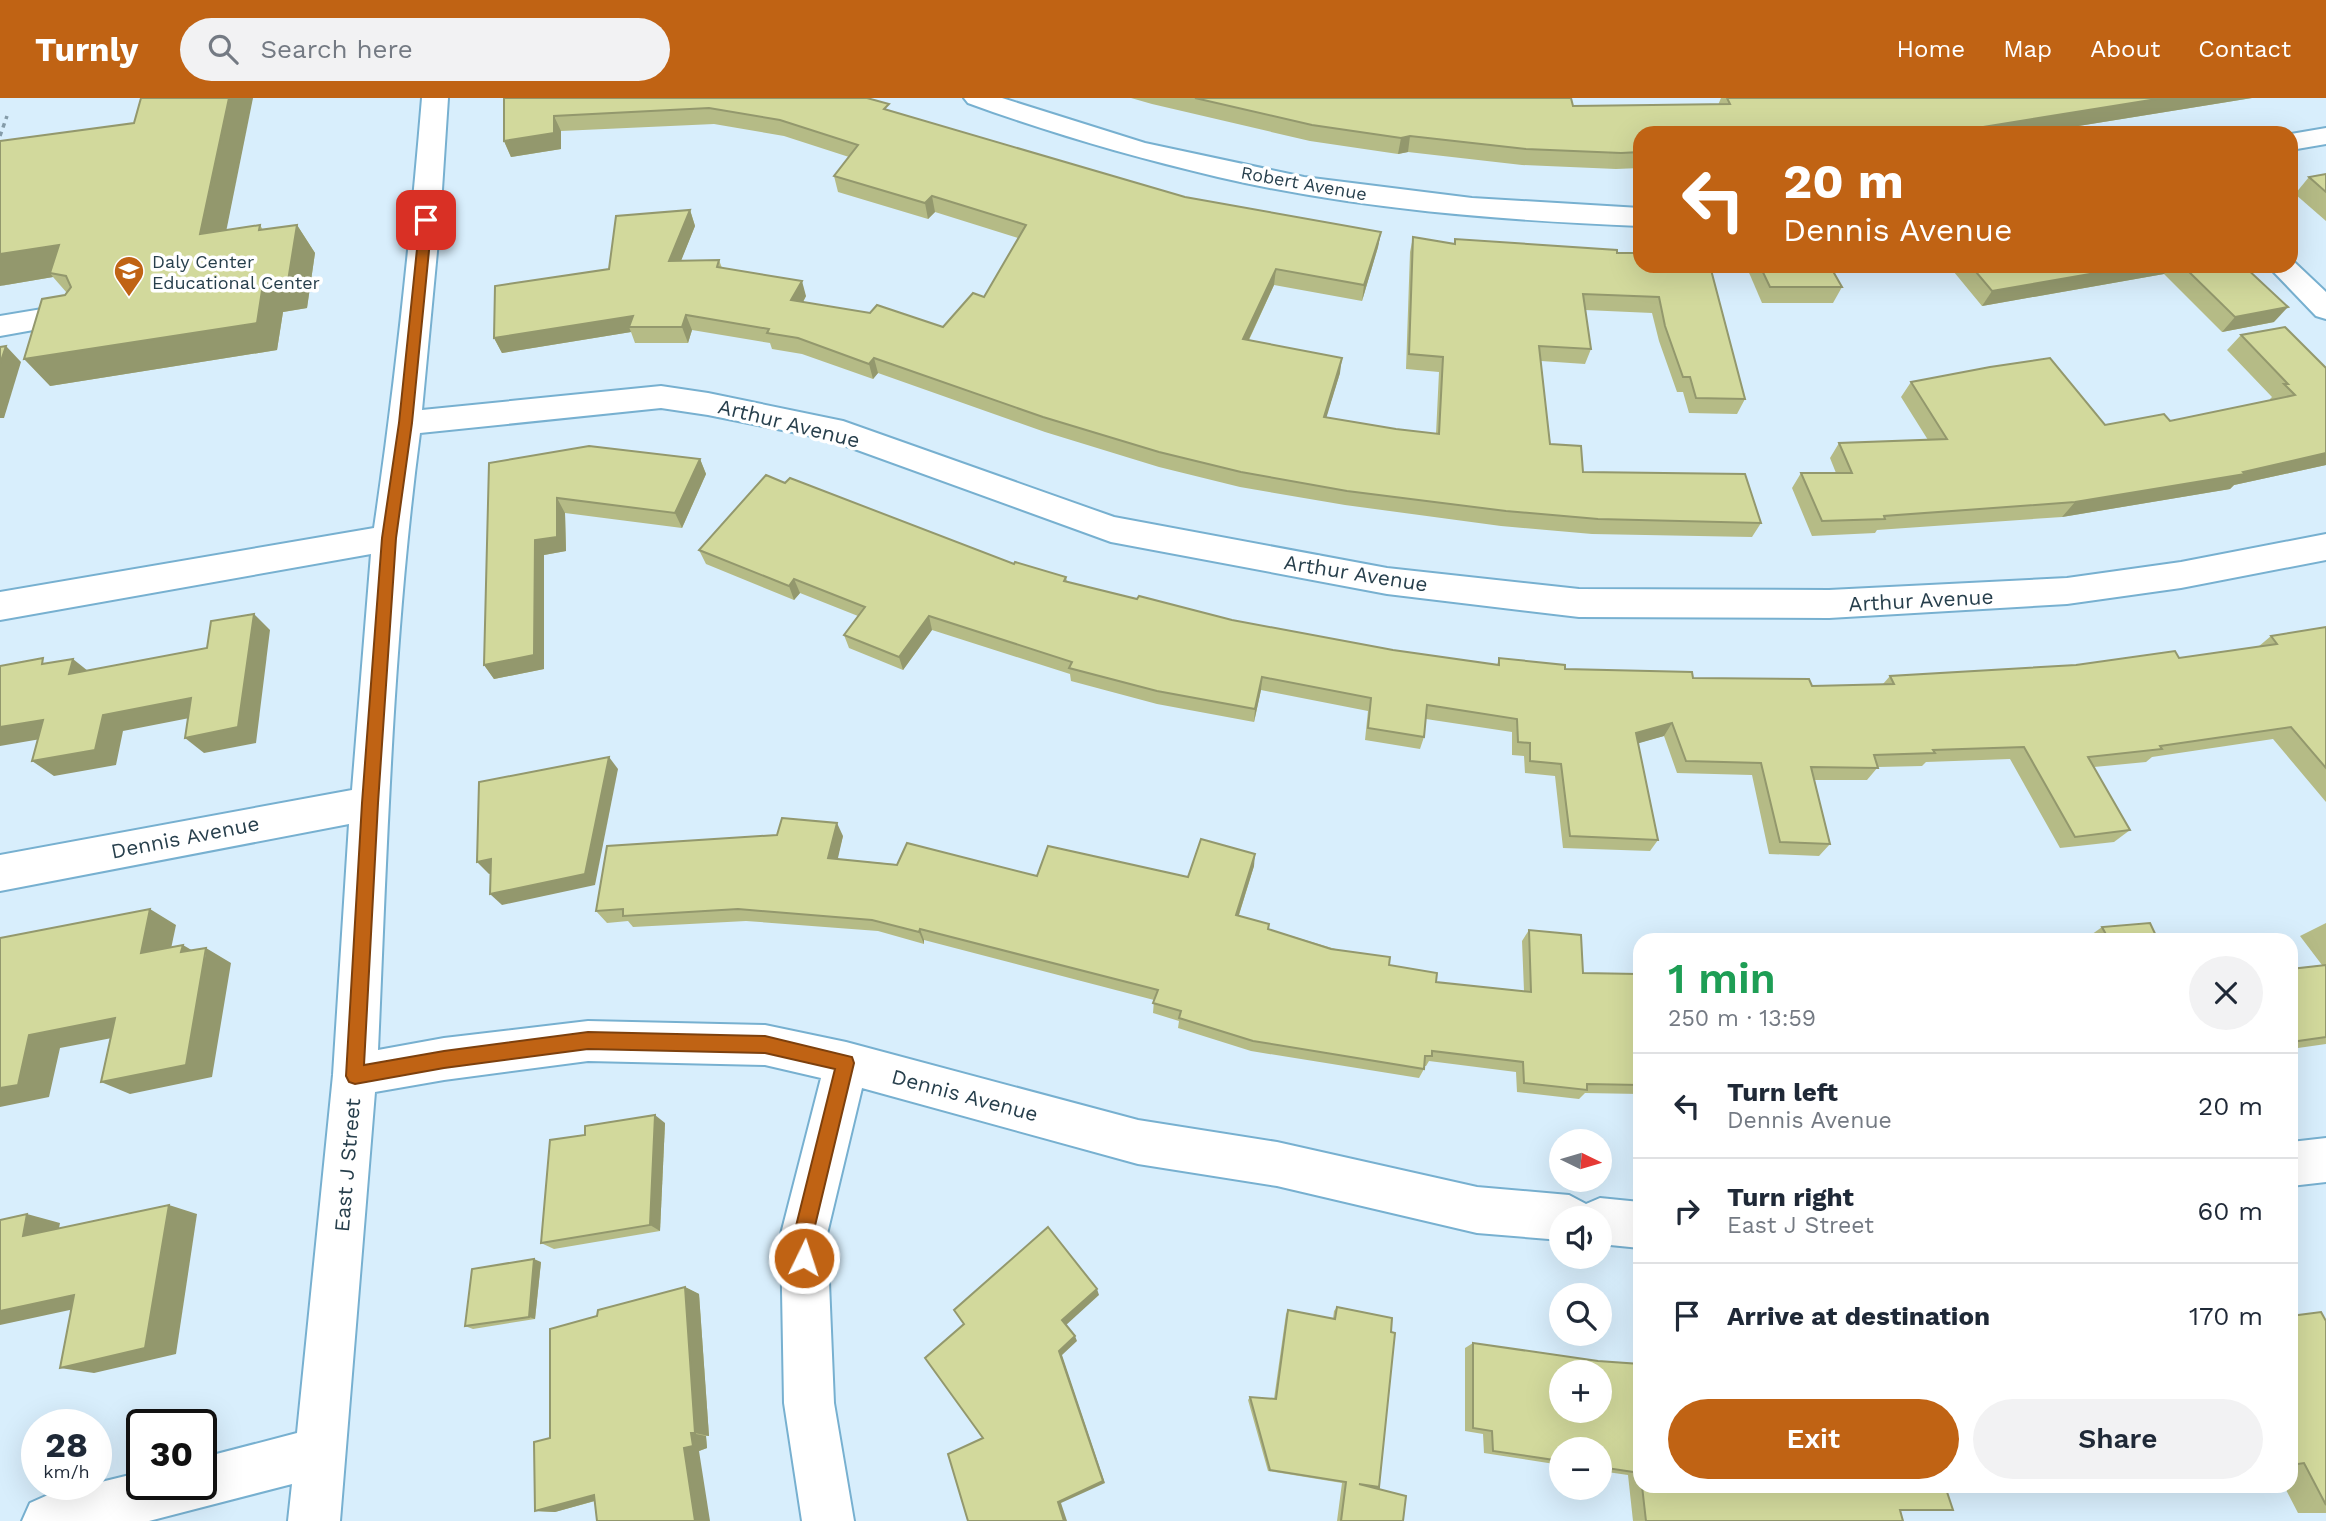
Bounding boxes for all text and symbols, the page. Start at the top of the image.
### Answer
search box [180,18,670,81]
text: Turnly [35,30,138,69]
icon: search [204,30,242,68]
text: Search here [260,34,413,64]
text: Home [1897,35,1965,63]
text: Map [2003,35,2052,63]
text: About [2090,35,2160,63]
text: Contact [2198,35,2291,63]
text: 20 m [1783,152,1904,210]
icon: left [1668,154,1759,245]
street label: Robert Avenue [1239,162,1369,204]
pin [396,190,456,250]
icon: arrive [407,201,445,239]
text: Dennis Avenue [1783,211,2012,249]
place label: Daly Center Educational Center [152,251,320,293]
school or university icon: Daly Center Educational Center [112,254,146,298]
street label: Arthur Avenue [716,393,862,453]
street label: Arthur Avenue [1282,549,1430,597]
street label: Arthur Avenue [1848,584,1994,616]
street label: Dennis Avenue [109,810,261,864]
text: 1 min [1668,954,1776,1003]
button: close [2189,956,2263,1030]
text: 250 m · 13:59 [1668,1005,1816,1032]
street label: Dennis Avenue [889,1063,1041,1127]
text: Turn left [1727,1077,1838,1107]
icon: left [1668,1087,1706,1125]
text: 20 m [2198,1091,2263,1121]
street label: East J Street [329,1097,365,1233]
text: Dennis Avenue [1727,1107,1892,1134]
north arrow [1549,1129,1612,1192]
map controls [1549,1129,1612,1500]
text: Turn right [1727,1182,1854,1212]
icon: right [1668,1192,1706,1230]
text: 60 m [2197,1196,2263,1226]
button: sound [1549,1206,1612,1269]
text: East J Street [1727,1212,1874,1239]
position arrow [767,1221,841,1295]
button: search [1549,1283,1612,1346]
icon: arrive [1668,1297,1706,1335]
text: Arrive at destination [1727,1301,1990,1331]
text: 170 m [2189,1301,2263,1331]
button: + [1549,1360,1612,1423]
button: Exit [1668,1399,1959,1479]
button: Share [1973,1399,2263,1479]
speed limit sign: 30 [126,1409,217,1500]
text: 28 [45,1424,88,1466]
button: − [1549,1437,1612,1500]
text: km/h [43,1461,90,1482]

